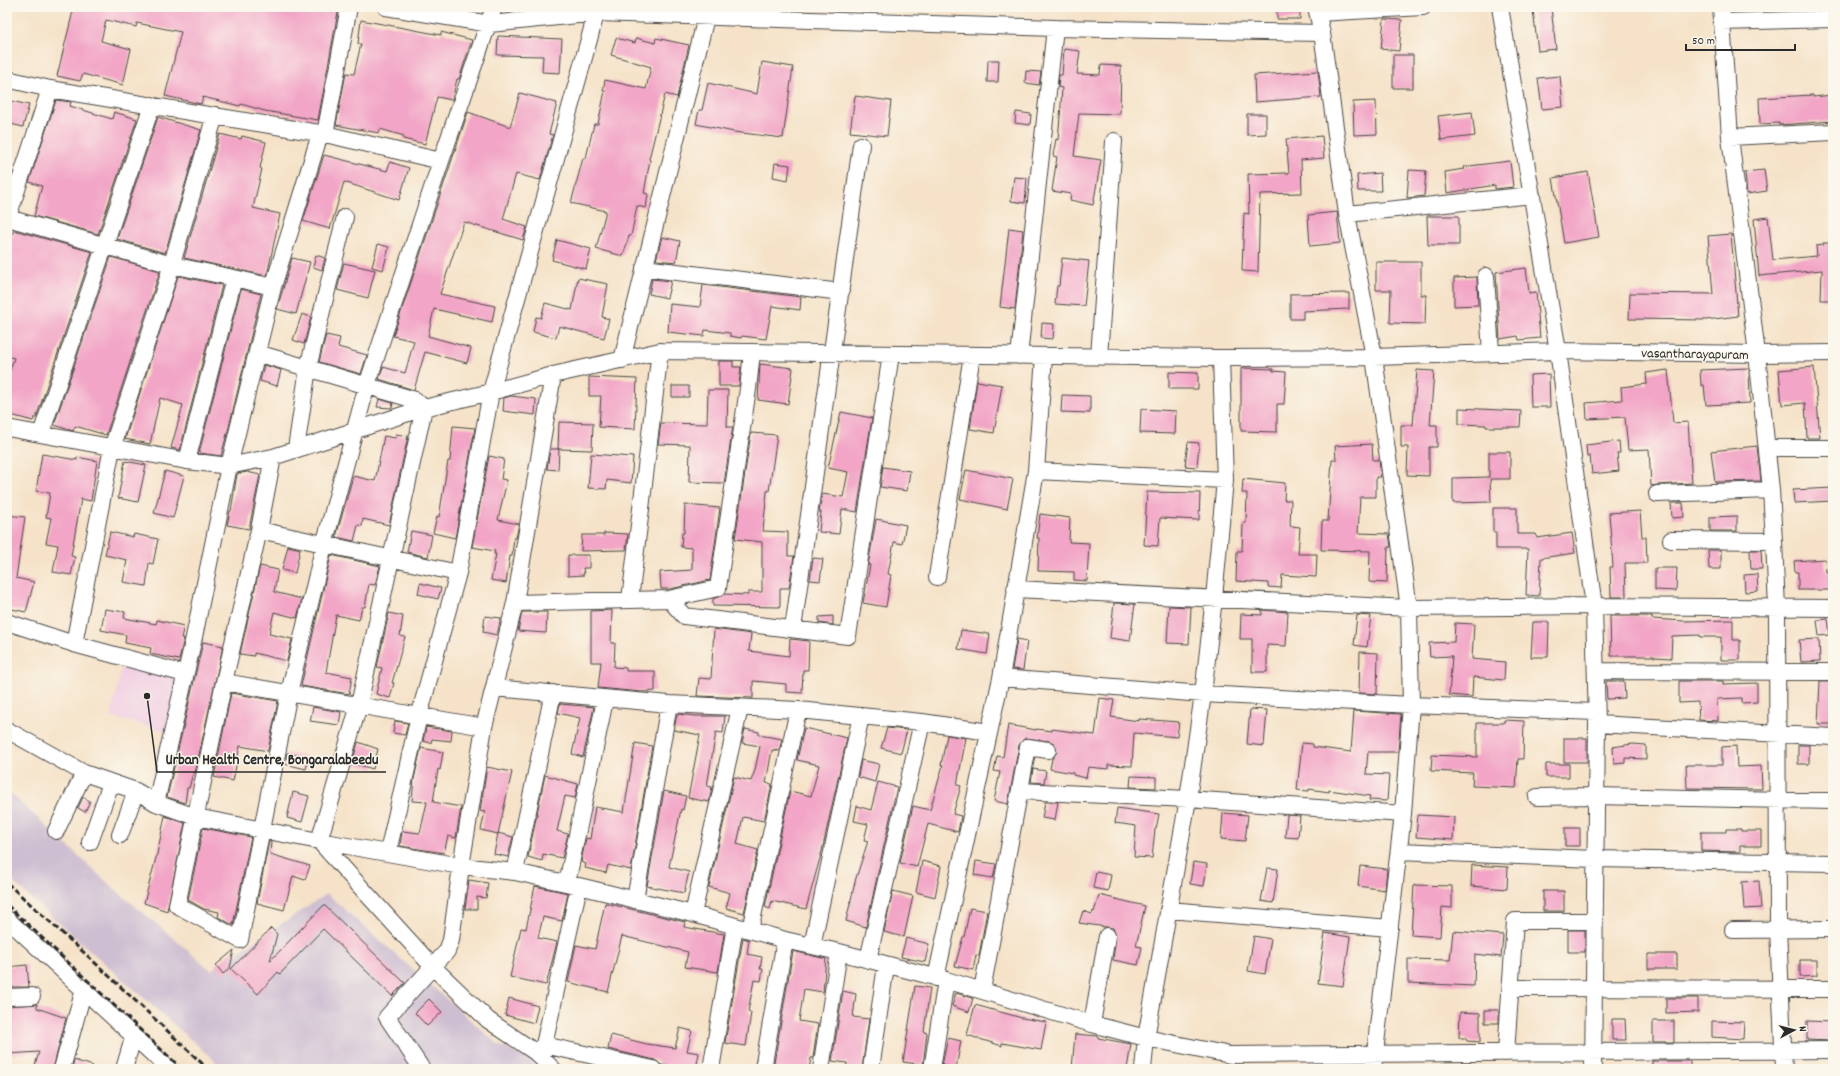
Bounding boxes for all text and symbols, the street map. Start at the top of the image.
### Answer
scale bar [1686,26,1795,52]
text: 50 m [1692,33,1715,50]
street label: vasantharayapuram [1641,344,1749,366]
callout: Urban Health Centre, Bongaralabeedu [157,745,386,772]
text: Urban Health Centre, Bongaralabeedu [165,750,379,772]
north arrow [1774,1010,1814,1050]
text: N [1794,1025,1810,1033]

